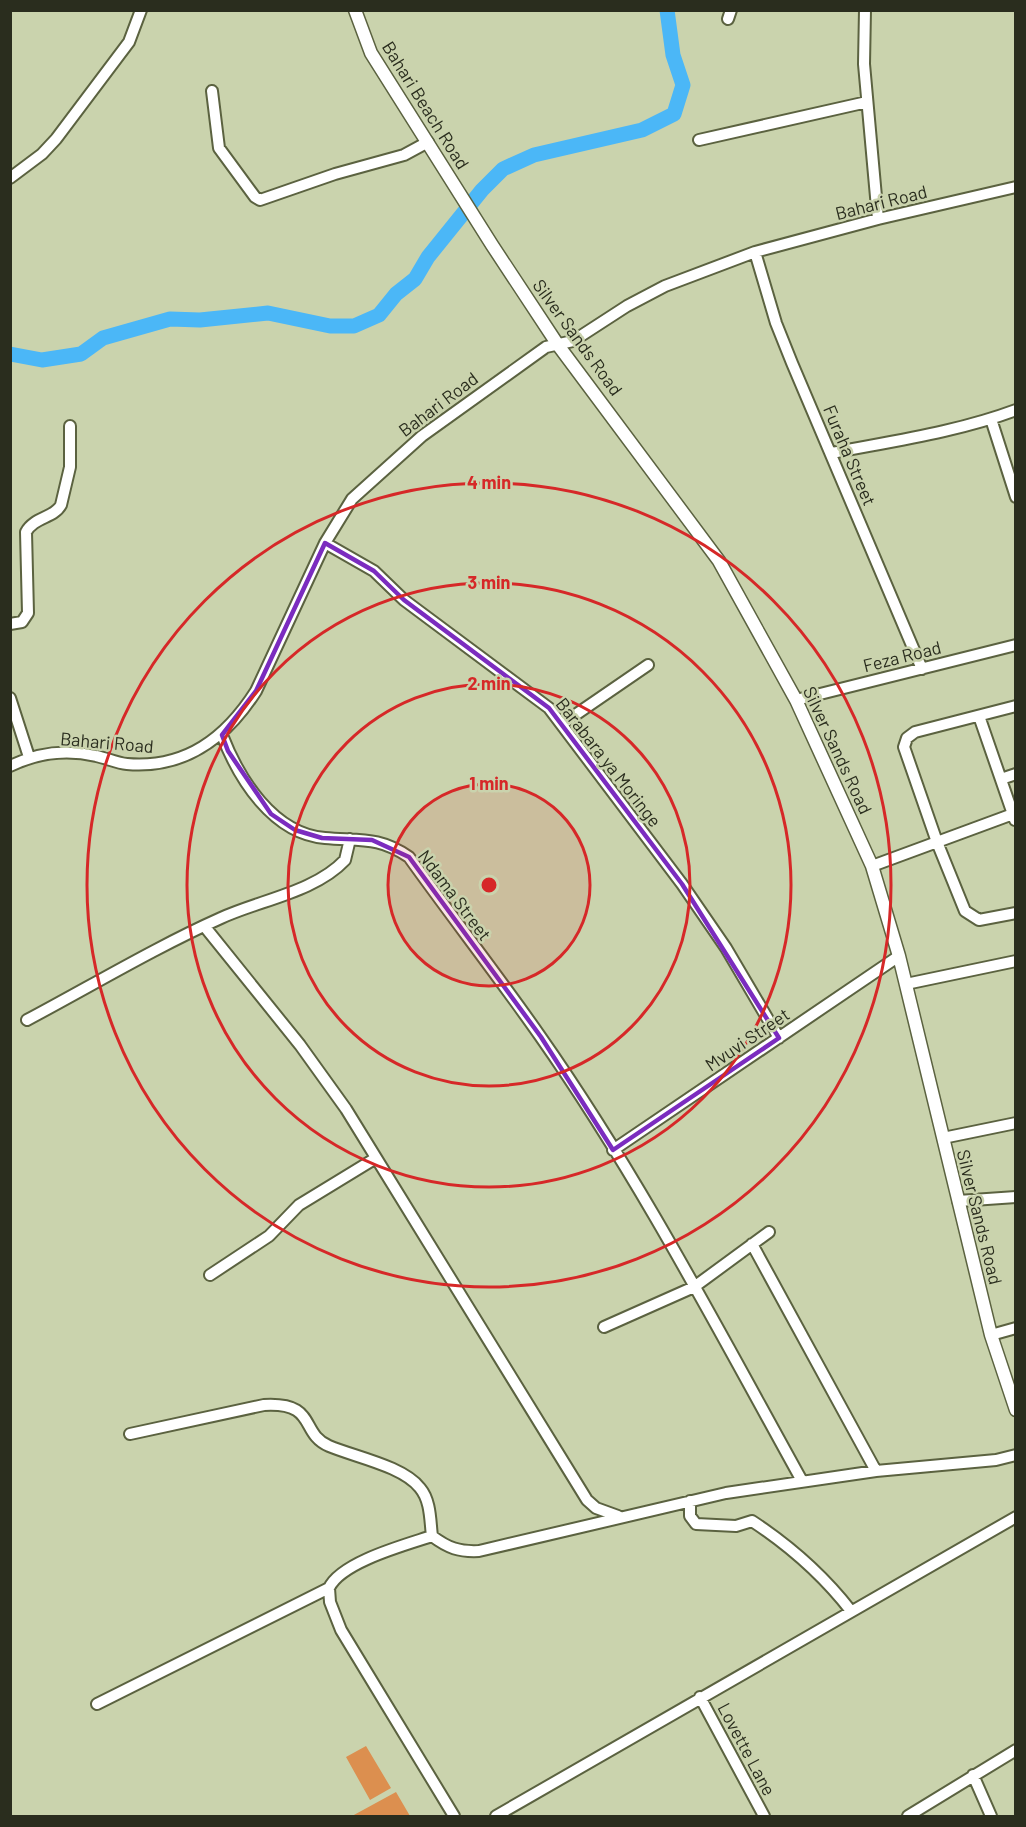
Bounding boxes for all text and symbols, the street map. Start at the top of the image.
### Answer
street label: Bahari Beach Road [378,37,474,173]
street label: Bahari Road [833,180,929,224]
street label: Silver Sands Road [528,275,628,399]
street label: Bahari Road [394,367,482,441]
street label: Furaha Street [819,401,881,509]
text: 4 min [467,471,511,493]
text: 3 min [468,571,510,593]
street label: Feza Road [861,636,943,676]
text: 2 min [467,672,511,694]
street label: Silver Sands Road [799,683,877,817]
street label: Barabara ya Moringe [552,693,666,831]
street label: Bahari Road [59,727,155,757]
text: 1 min [469,772,509,794]
street label: Ndama Street [414,845,496,945]
centre of rings [479,875,499,895]
street label: Mvuvi Street [701,1003,793,1075]
street label: Silver Sands Road [953,1147,1007,1287]
street label: Lovette Lane [713,1699,781,1799]

